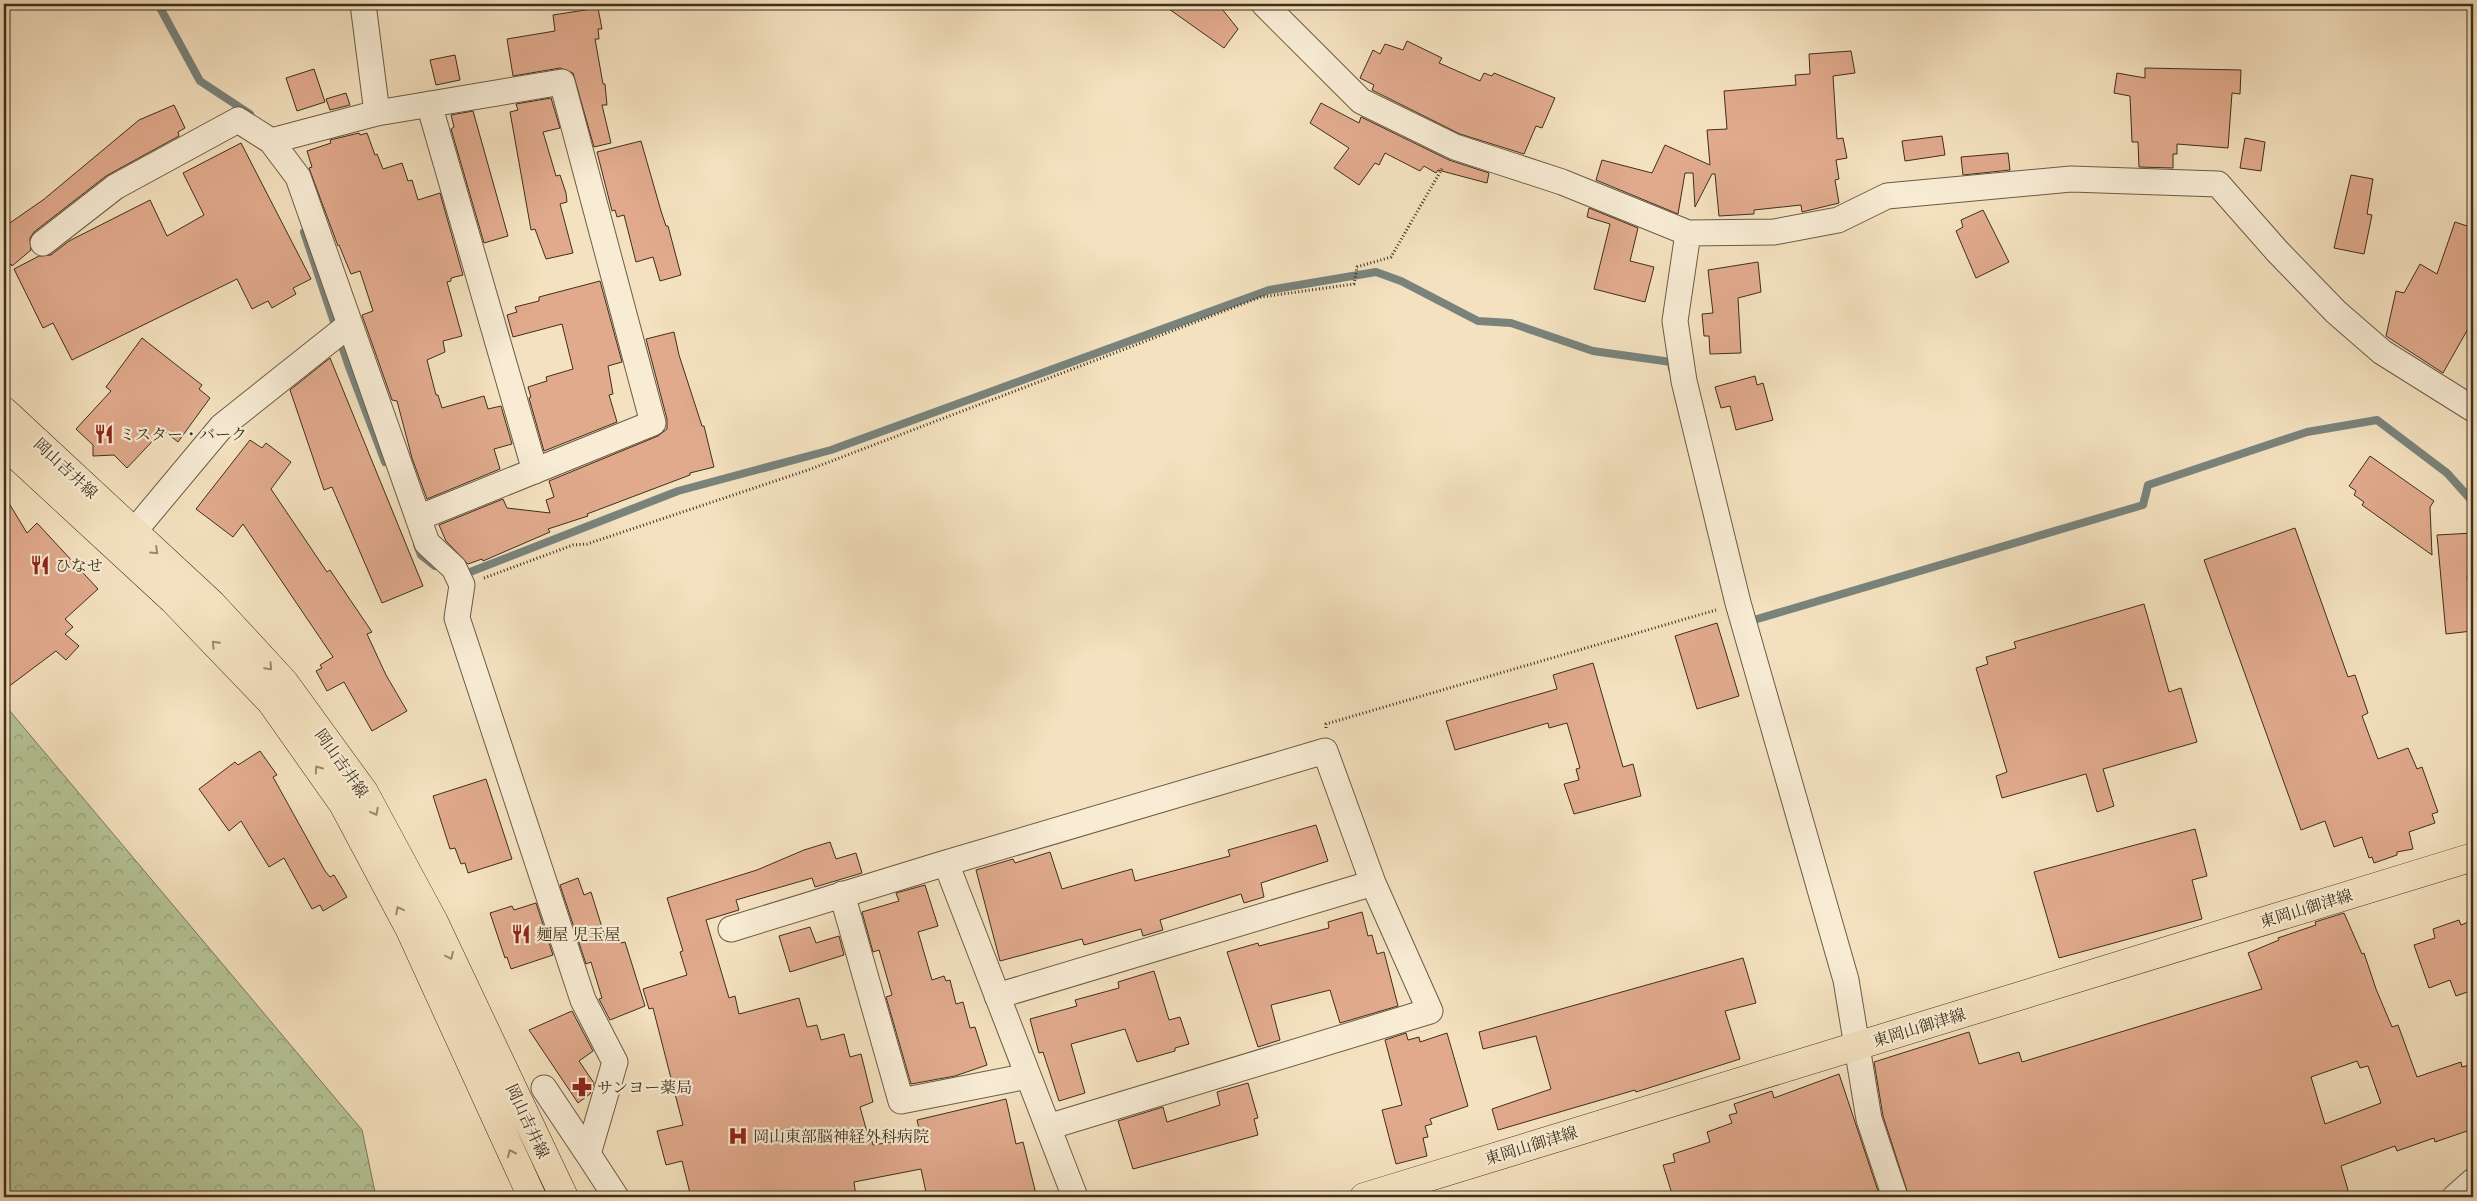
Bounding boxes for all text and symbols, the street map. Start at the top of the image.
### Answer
restaurant icon: ミスター・バーク [93,423,115,445]
place label: ミスター・バーク [119,424,247,444]
street label: 岡山吉井線 [30,433,102,503]
one-way arrow [149,545,158,554]
restaurant icon: ひなせ [29,554,51,576]
place label: ひなせ [55,555,103,575]
one-way arrow [212,641,221,650]
one-way arrow [263,661,272,670]
street label: 岡山吉井線 [311,724,373,802]
one-way arrow [315,766,324,775]
one-way arrow [369,807,379,816]
street label: 東岡山御津線 [2257,884,2355,932]
one-way arrow [395,906,405,915]
restaurant icon: 麺屋 児玉屋 [510,923,532,945]
place label: 麺屋 児玉屋 [536,924,620,944]
one-way arrow [444,951,454,960]
street label: 東岡山御津線 [1870,1003,1968,1051]
pharmacy icon: サンヨー薬局 [571,1076,593,1098]
place label: サンヨー薬局 [597,1077,692,1097]
street label: 岡山吉井線 [502,1081,554,1161]
street label: 東岡山御津線 [1482,1121,1580,1169]
hospital icon: 岡山東部脳神経外科病院 [727,1125,749,1147]
place label: 岡山東部脳神経外科病院 [753,1126,929,1146]
one-way arrow [507,1149,518,1158]

